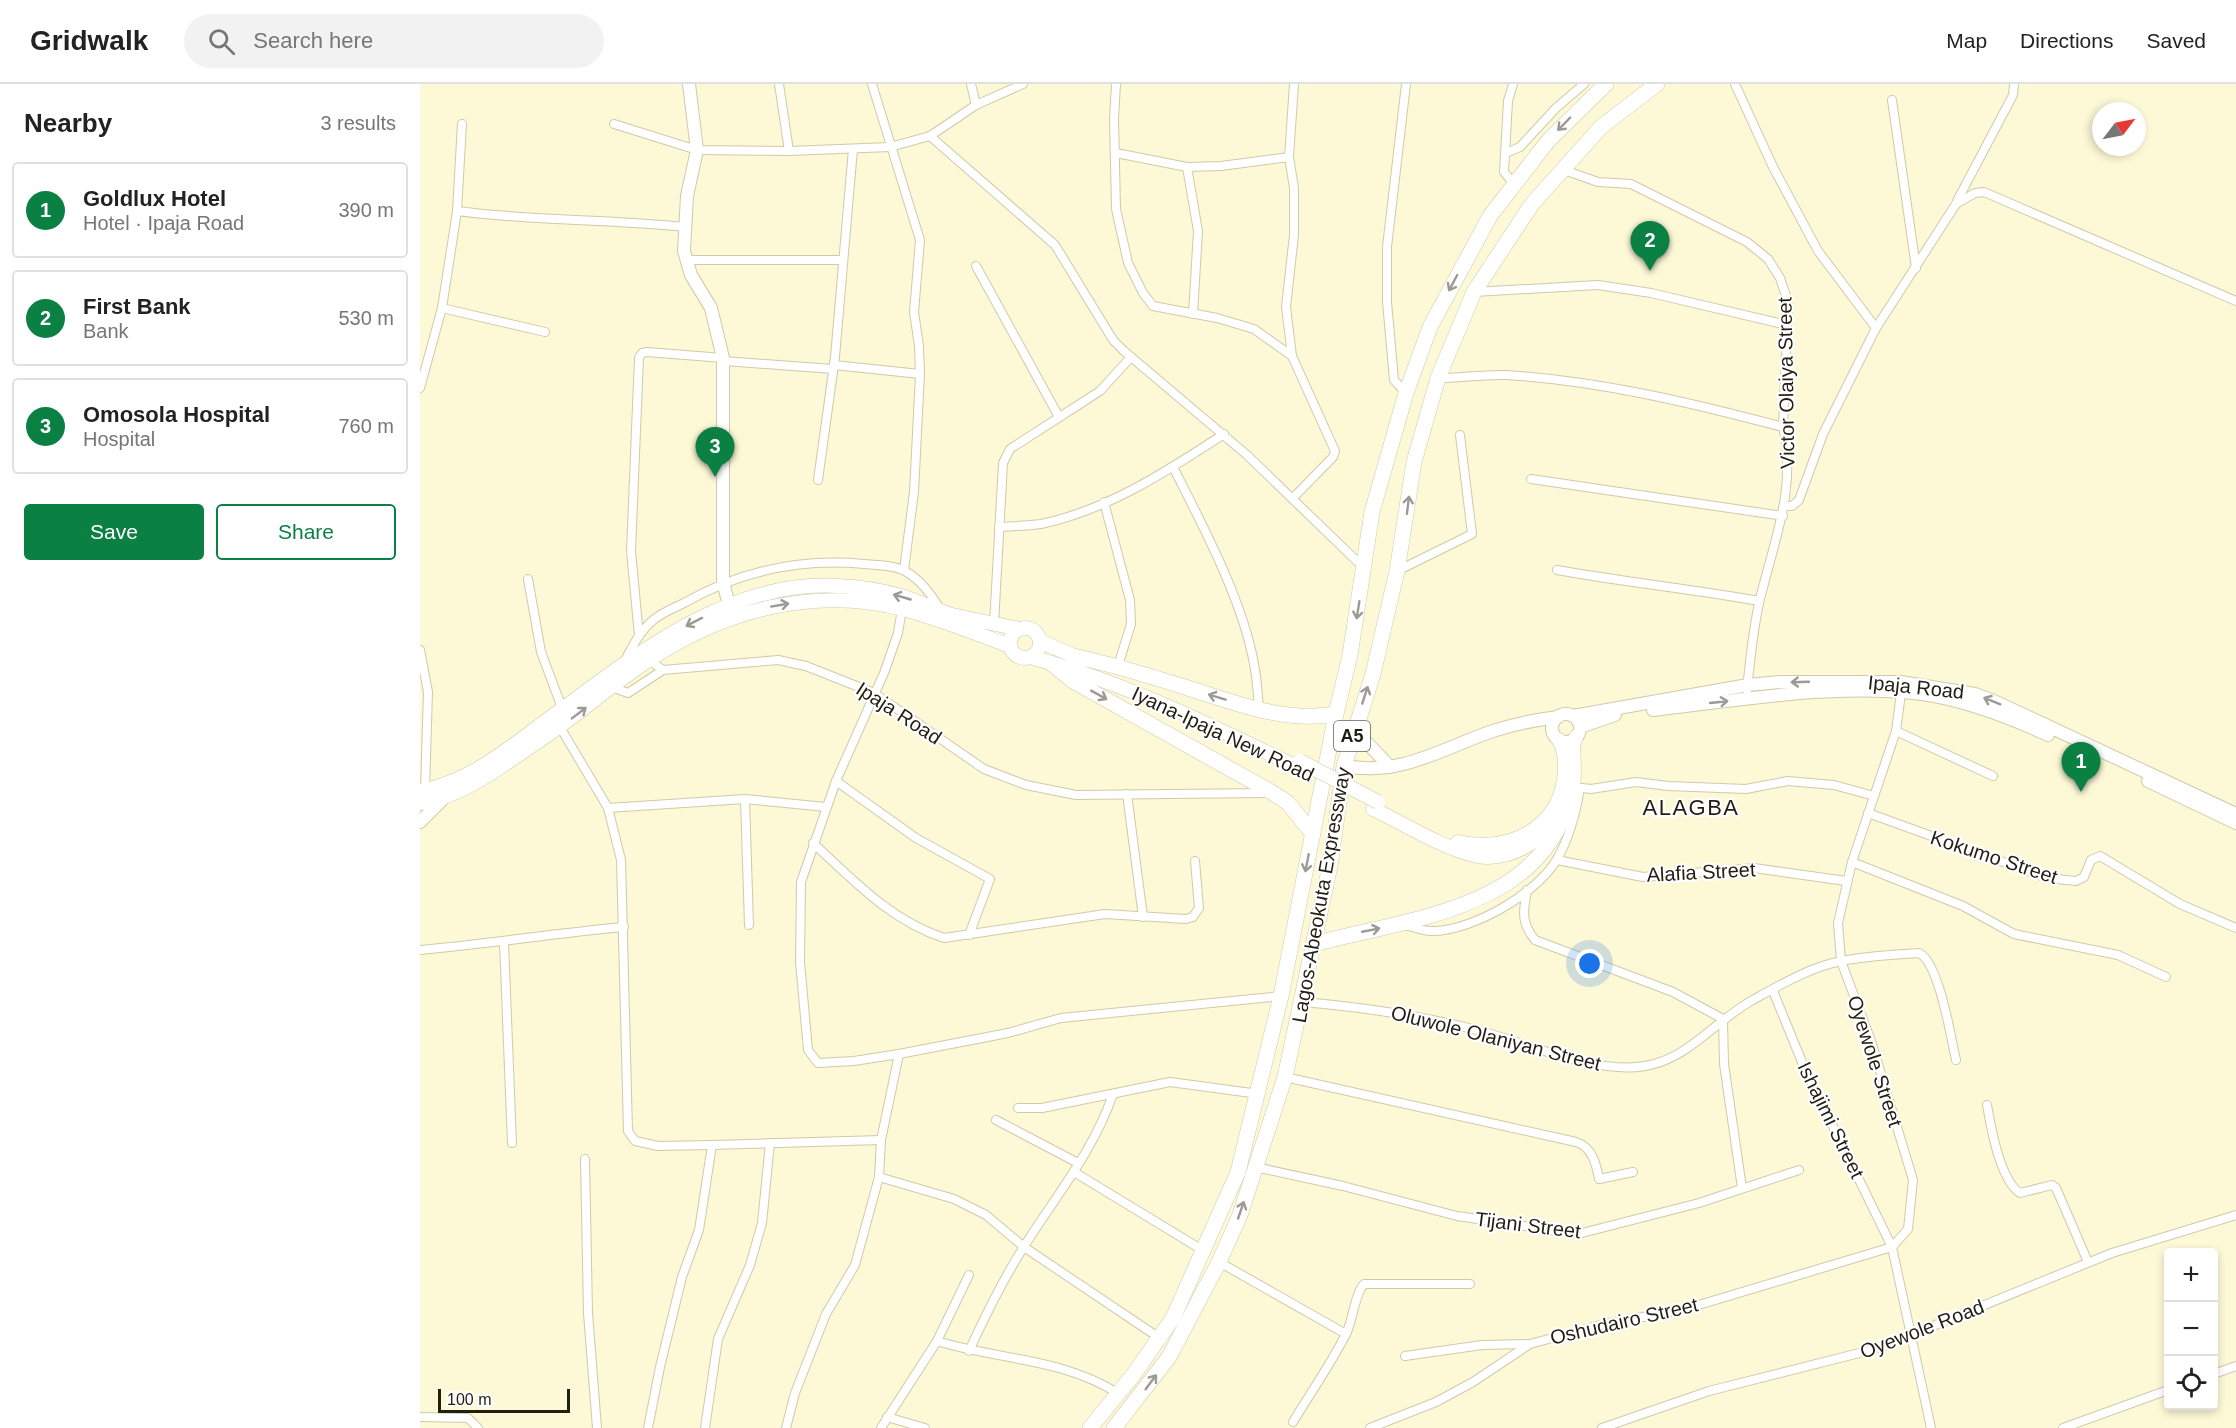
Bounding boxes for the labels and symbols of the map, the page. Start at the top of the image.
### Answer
north arrow [2092,102,2146,156]
one-way arrow [1556,116,1571,131]
pin: 2 [1630,222,1670,271]
one-way arrow [1447,274,1458,292]
street label: Victor Olaiya Street [1773,296,1798,469]
pin: 3 [696,428,734,477]
one-way arrow [1403,496,1414,516]
one-way arrow [893,591,912,602]
one-way arrow [769,599,789,610]
one-way arrow [1352,599,1363,619]
one-way arrow [685,617,703,629]
street label: Ipaja Road [1867,671,1965,703]
one-way arrow [1790,676,1810,687]
street label: Ipaja Road [852,677,946,749]
street label: Iyana-Ipaja New Road [1129,682,1317,786]
one-way arrow [1361,686,1372,705]
one-way arrow [1090,689,1107,701]
one-way arrow [1208,691,1227,702]
one-way arrow [1984,695,2002,706]
one-way arrow [1709,697,1728,708]
one-way arrow [570,706,586,719]
road number: A5 [1334,721,1370,751]
pin: 1 [2062,742,2100,792]
street label: Lagos-Abeokuta Expressway [1288,766,1354,1024]
district label: ALAGBA [1642,795,1740,820]
street label: Kokumo Street [1928,826,2061,888]
one-way arrow [1301,852,1312,872]
street label: Alafia Street [1646,858,1756,886]
one-way arrow [1360,924,1380,935]
your location [1575,949,1604,978]
street label: Oyewole Street [1843,993,1907,1130]
street label: Oluwole Olaniyan Street [1389,1001,1604,1075]
street label: Ishajimi Street [1793,1058,1869,1182]
one-way arrow [1237,1201,1248,1220]
street label: Tijani Street [1474,1208,1582,1242]
street label: Oshudairo Street [1548,1293,1701,1349]
street label: Oyewole Road [1857,1295,1987,1363]
one-way arrow [1144,1375,1157,1391]
scale bar [438,1386,570,1414]

